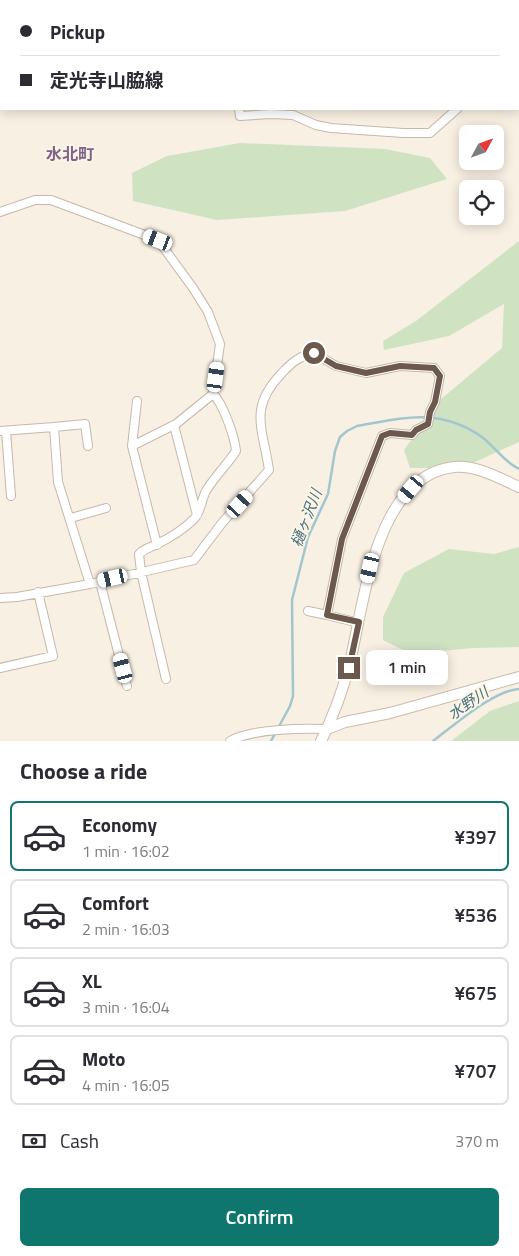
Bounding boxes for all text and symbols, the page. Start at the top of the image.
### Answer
text: Pickup [50,17,105,46]
text: 定光寺山脇線 [50,65,164,94]
north arrow [459,125,504,170]
map controls [459,125,504,225]
district label: 水北町 [46,142,94,166]
button: locate [459,180,504,225]
car [141,228,174,252]
route start [303,342,325,364]
car [206,361,225,393]
car [395,473,426,505]
water label: 樋ヶ沢川 [285,484,328,550]
car [224,488,255,520]
car [359,552,380,584]
car [96,567,129,589]
callout: 1 min [366,650,449,686]
car [111,652,134,684]
text: 1 min [388,655,426,679]
route end [338,657,360,679]
water label: 水野川 [443,680,495,725]
text: Choose a ride [20,754,147,788]
text: Economy [82,810,157,839]
icon: car [22,814,67,859]
text: ¥397 [454,822,497,851]
text: 1 min · 16:02 [82,839,170,863]
text: Comfort [82,888,149,917]
icon: car [22,892,67,937]
text: ¥536 [454,900,497,929]
text: 2 min · 16:03 [82,917,170,941]
text: XL [82,966,102,995]
icon: car [22,970,67,1015]
text: ¥675 [454,978,497,1007]
text: 3 min · 16:04 [82,995,170,1019]
text: Moto [82,1044,125,1073]
icon: car [22,1048,67,1093]
text: ¥707 [454,1056,497,1085]
text: 4 min · 16:05 [82,1073,170,1097]
text: Cash [60,1126,99,1155]
icon: cash [20,1127,48,1155]
text: 370 m [455,1129,499,1153]
button: Confirm [20,1188,499,1246]

